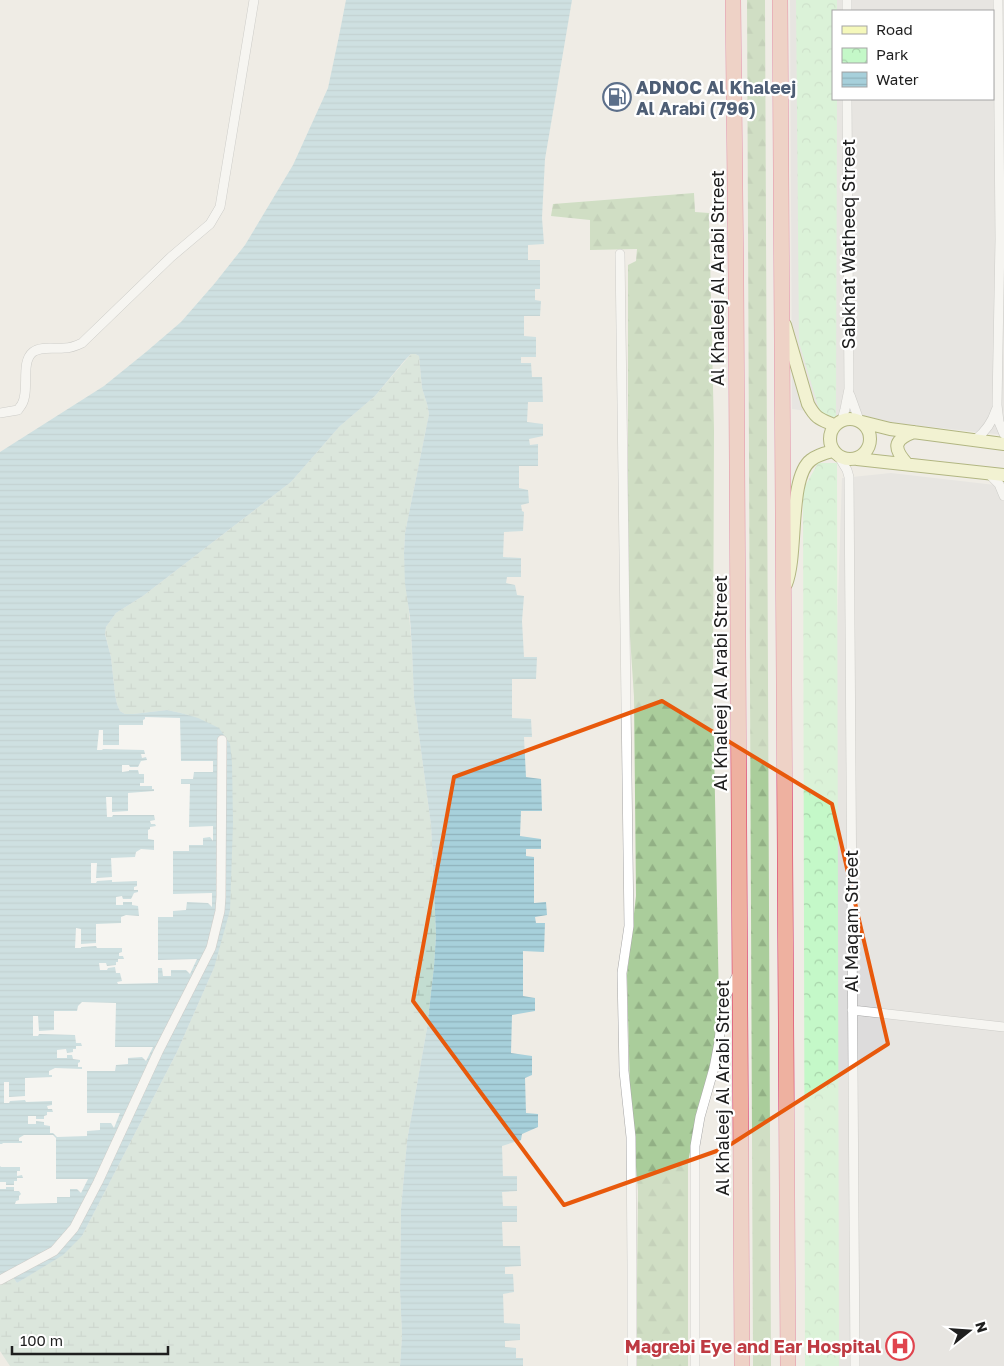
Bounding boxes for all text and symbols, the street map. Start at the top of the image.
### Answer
legend [832,10,994,100]
text: Road [876,20,913,38]
text: Park [876,45,909,63]
text: Water [876,70,919,88]
place label: ADNOC Al Khaleej Al Arabi (796) [636,76,796,119]
fuel station icon: ADNOC Al Khaleej Al Arabi (796) [602,82,632,112]
street label: Sabkhat Watheeq Street [837,139,859,349]
street label: Al Khaleej Al Arabi Street [706,170,728,386]
street label: Al Khaleej Al Arabi Street [709,575,731,791]
street label: Al Maqam Street [840,850,862,992]
street label: Al Khaleej Al Arabi Street [711,980,733,1196]
north arrow [944,1306,994,1356]
text: N [972,1319,992,1335]
scale bar [12,1324,169,1356]
text: 100 m [20,1331,63,1349]
hospital icon: Magrebi Eye and Ear Hospital [885,1331,915,1361]
place label: Magrebi Eye and Ear Hospital [625,1335,881,1357]

